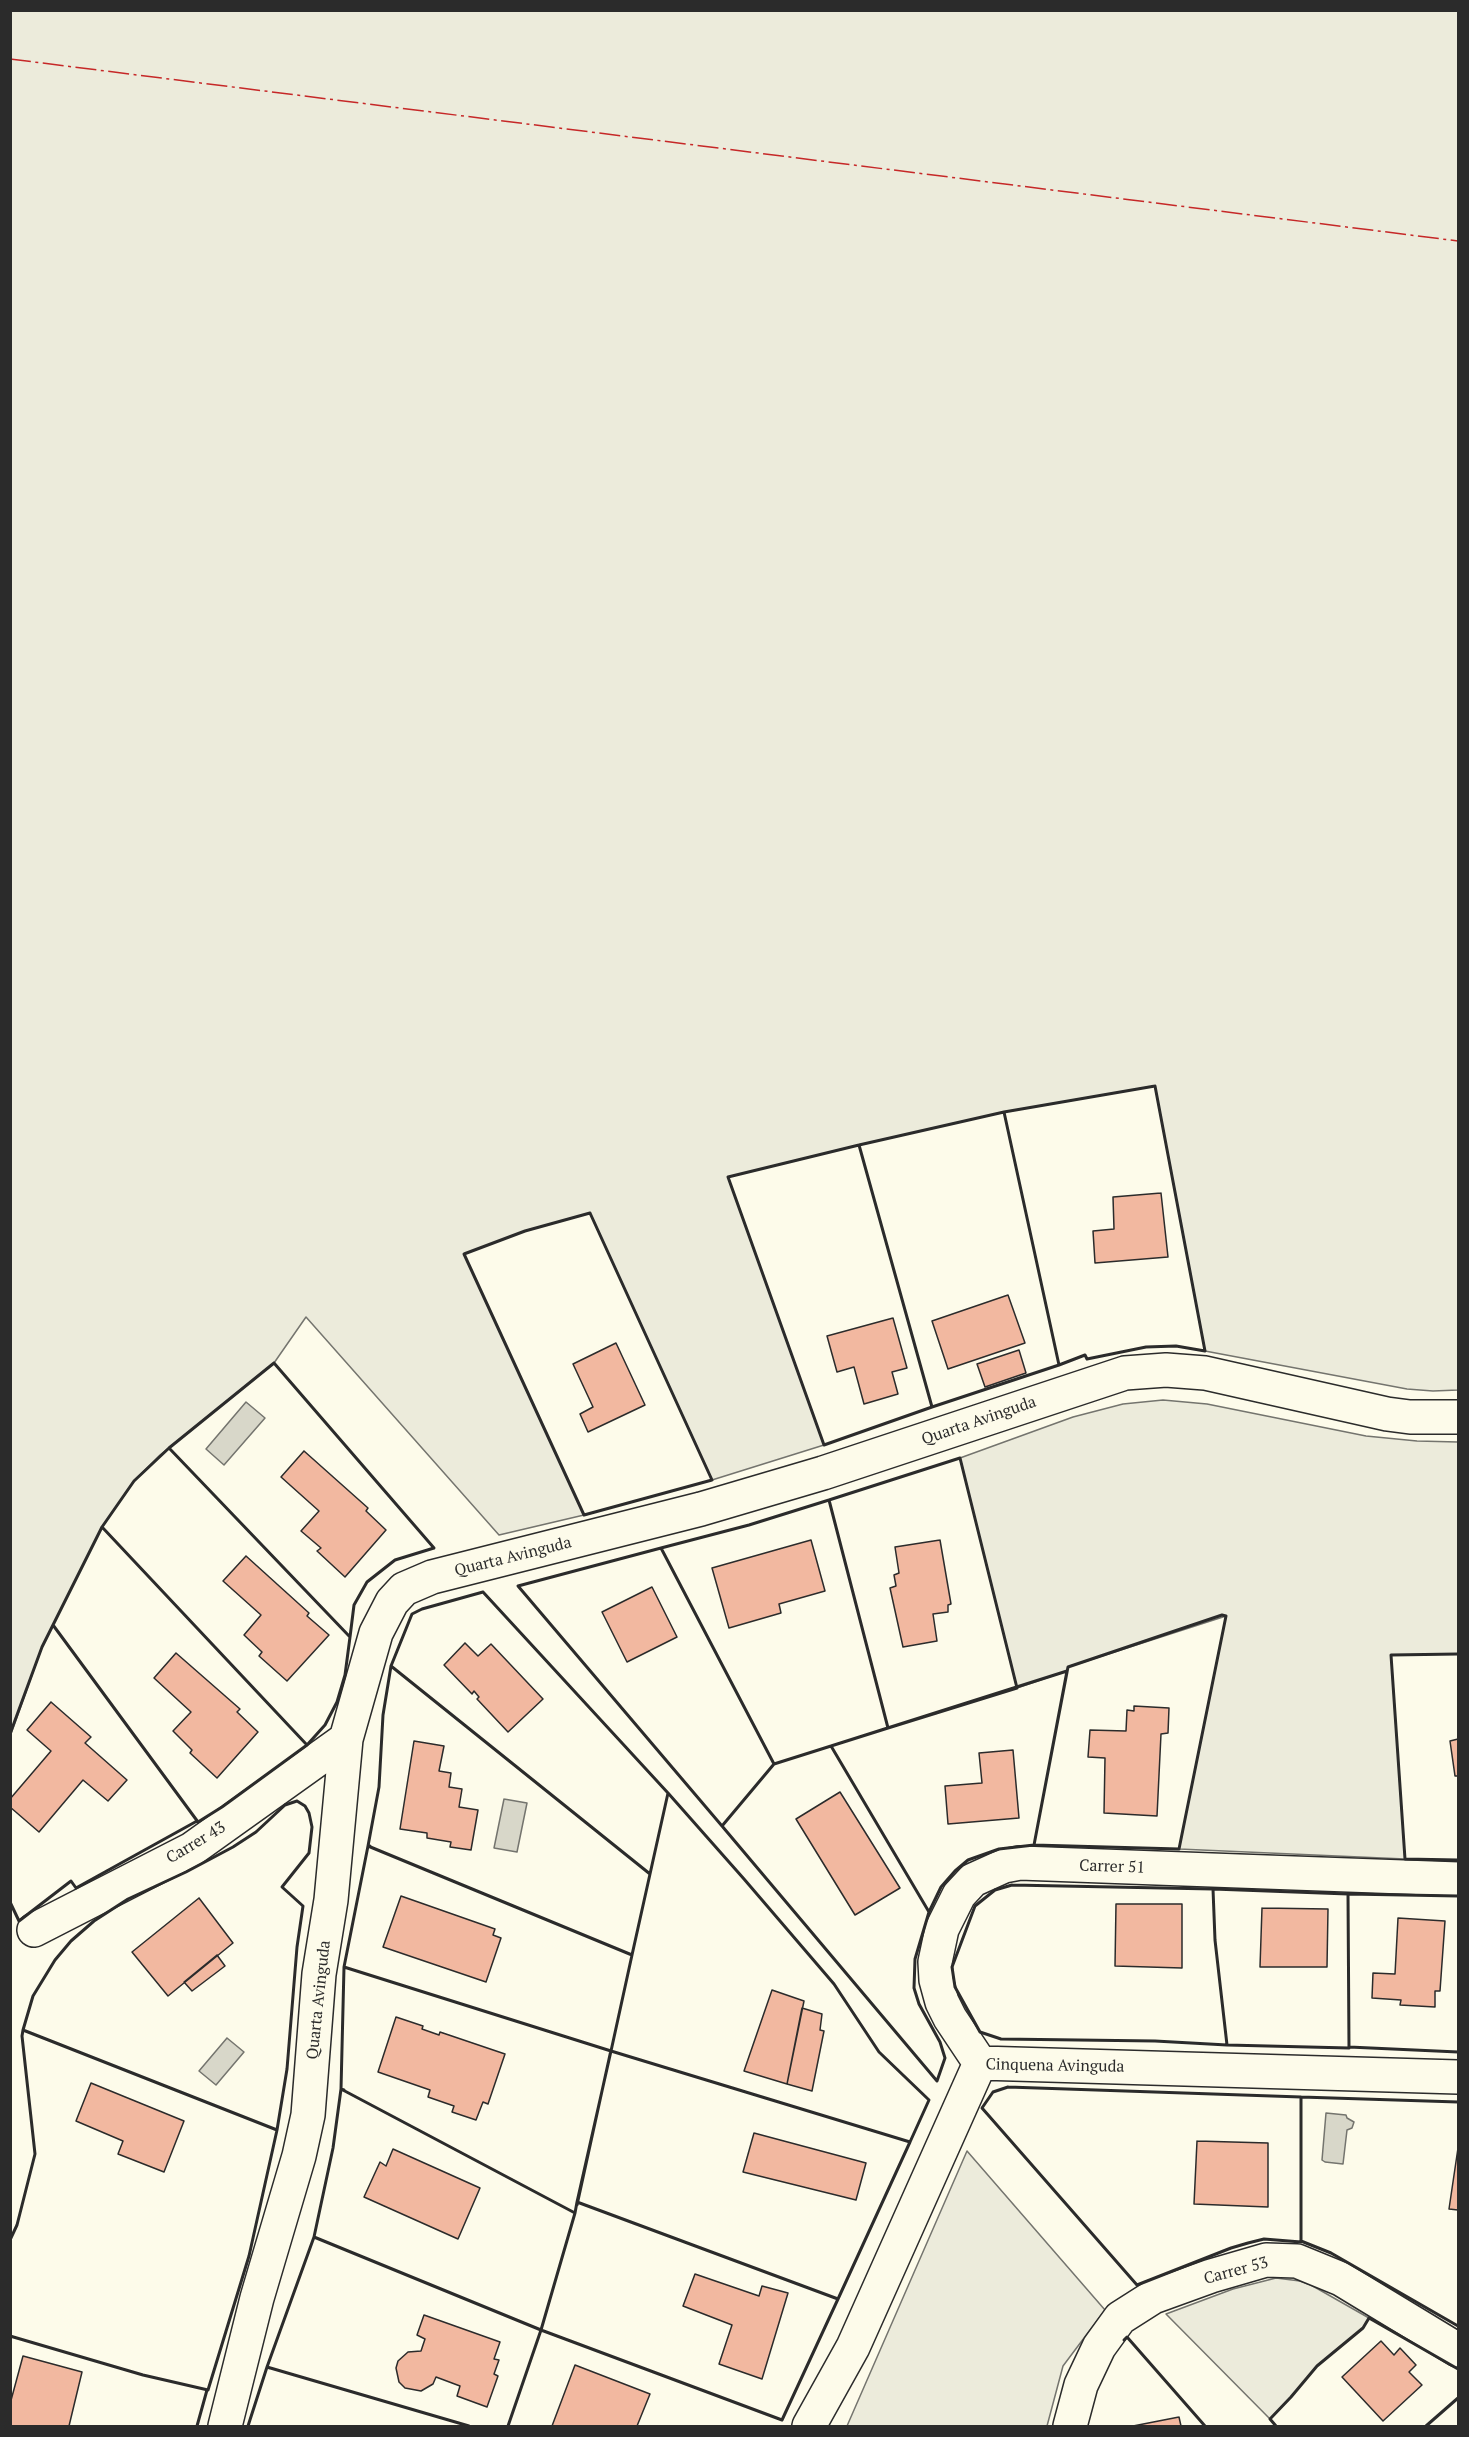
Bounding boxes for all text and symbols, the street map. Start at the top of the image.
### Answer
street label: Quarta Avinguda [919,1392,1039,1450]
street label: Quarta Avinguda [452,1533,574,1581]
street label: Carrer 43 [163,1818,229,1868]
street label: Carrer 51 [1079,1856,1145,1878]
street label: Quarta Avinguda [303,1939,335,2061]
street label: Cinquena Avinguda [985,2055,1125,2077]
street label: Carrer 53 [1202,2253,1270,2289]

